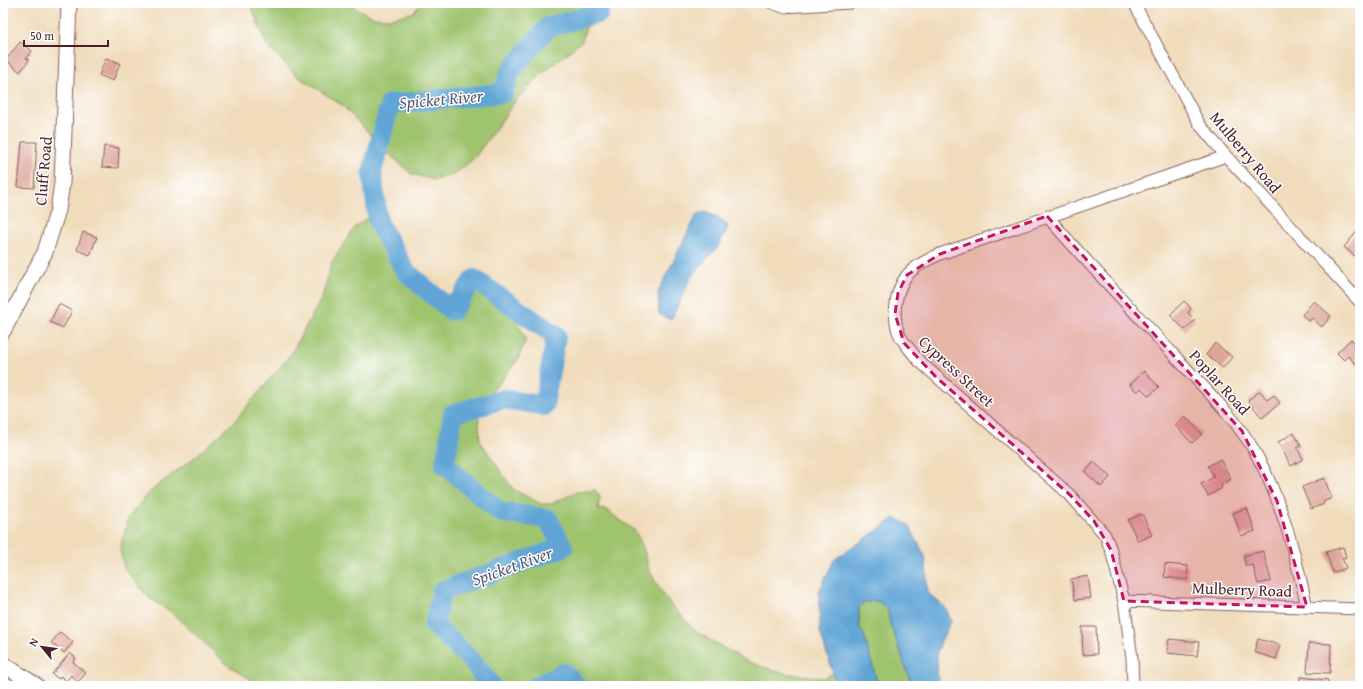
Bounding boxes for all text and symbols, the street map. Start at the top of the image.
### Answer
scale bar [24,22,108,48]
text: 50 m [30,27,54,44]
water label: Spicket River [398,82,485,115]
street label: Mulberry Road [1205,106,1288,198]
street label: Cluff Road [28,135,58,206]
street label: Cypress Street [914,330,1000,413]
street label: Poplar Road [1184,344,1256,420]
water label: Spicket River [468,539,556,592]
street label: Mulberry Road [1192,575,1293,603]
north arrow [22,627,62,667]
text: N [24,634,42,649]

